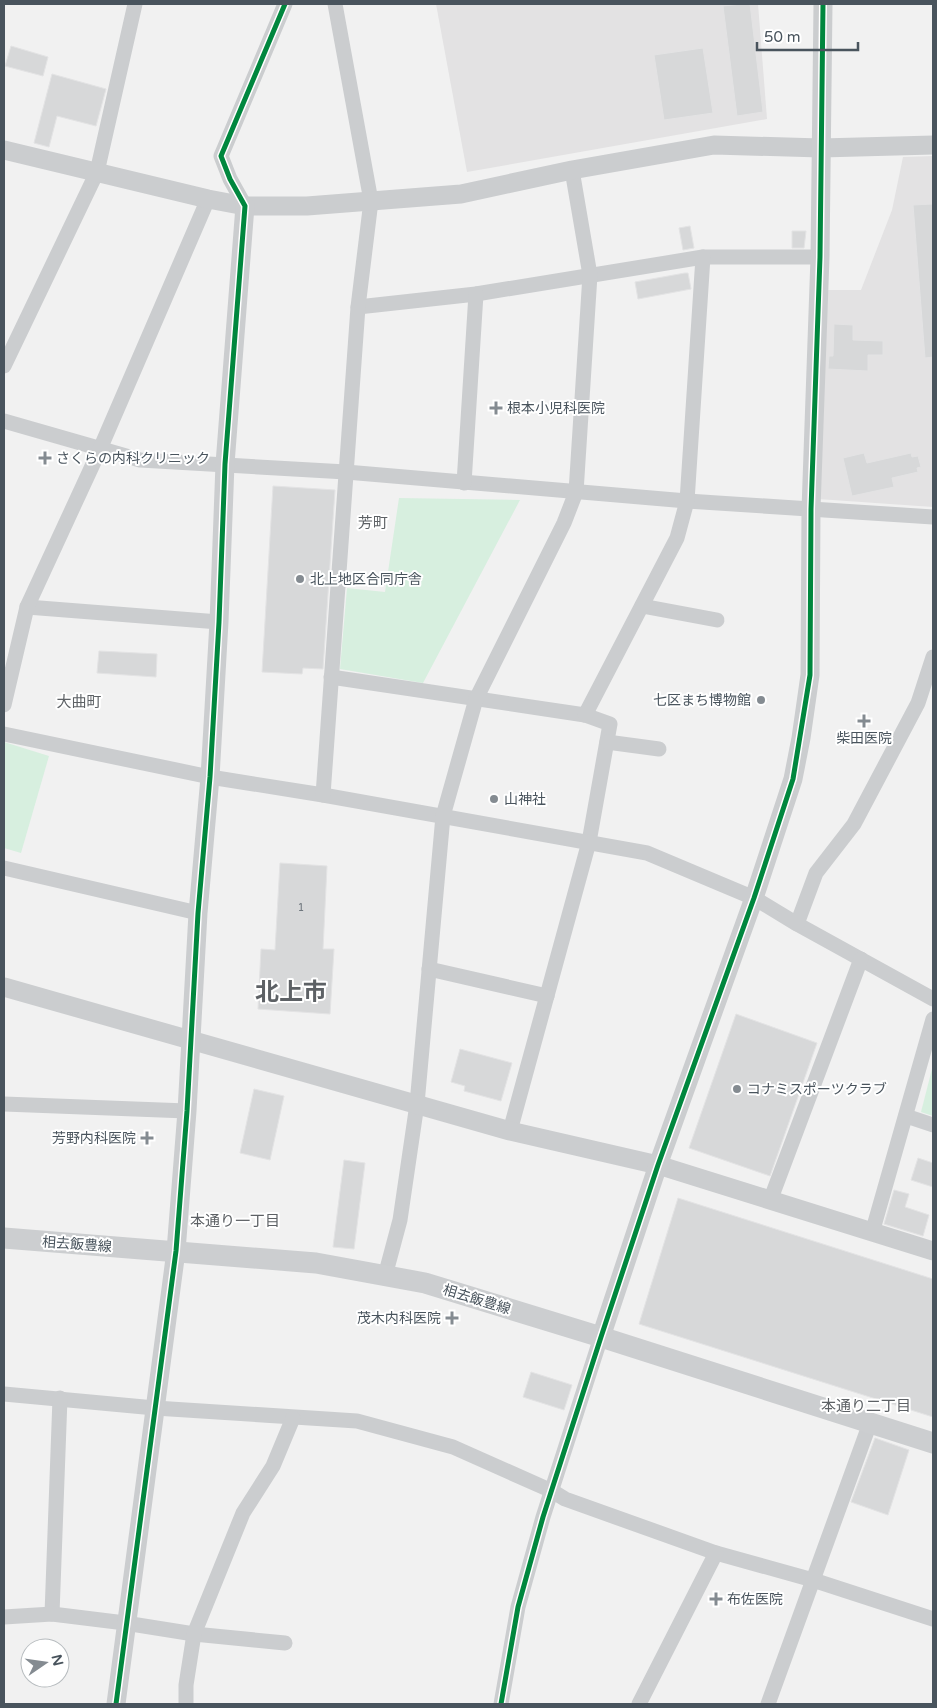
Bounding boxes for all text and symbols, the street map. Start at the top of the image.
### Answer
scale bar [757,20,858,52]
text: 50 m [764,28,801,46]
place label: 根本小児科医院 [507,400,605,417]
marker: 根本小児科医院 [489,401,503,415]
place label: さくらの内科クリニック [56,450,210,467]
marker: さくらの内科クリニック [38,451,52,465]
district label: 芳町 [358,514,388,532]
place label: 北上地区合同庁舎 [310,571,422,588]
marker: 北上地区合同庁舎 [294,573,306,585]
place label: 七区まち博物館 [653,692,751,709]
district label: 大曲町 [56,693,102,711]
marker: 七区まち博物館 [755,694,767,706]
marker: 柴田医院 [857,714,871,728]
place label: 柴田医院 [836,730,892,747]
place label: 山神社 [504,791,546,808]
marker: 山神社 [488,793,500,805]
house number: 1 [298,901,304,914]
district label: 北上市 [255,978,327,1007]
place label: コナミスポーツクラブ [747,1081,887,1098]
marker: コナミスポーツクラブ [731,1083,743,1095]
place label: 芳野内科医院 [52,1130,136,1147]
marker: 芳野内科医院 [140,1131,154,1145]
district label: 本通り一丁目 [190,1212,280,1230]
street label: 相去飯豊線 [41,1234,112,1255]
street label: 相去飯豊線 [441,1281,513,1318]
place label: 茂木内科医院 [357,1310,441,1327]
marker: 茂木内科医院 [445,1311,459,1325]
district label: 本通り二丁目 [821,1397,911,1415]
place label: 布佐医院 [727,1591,783,1608]
marker: 布佐医院 [709,1592,723,1606]
north arrow [20,1638,70,1688]
text: N [48,1653,67,1668]

